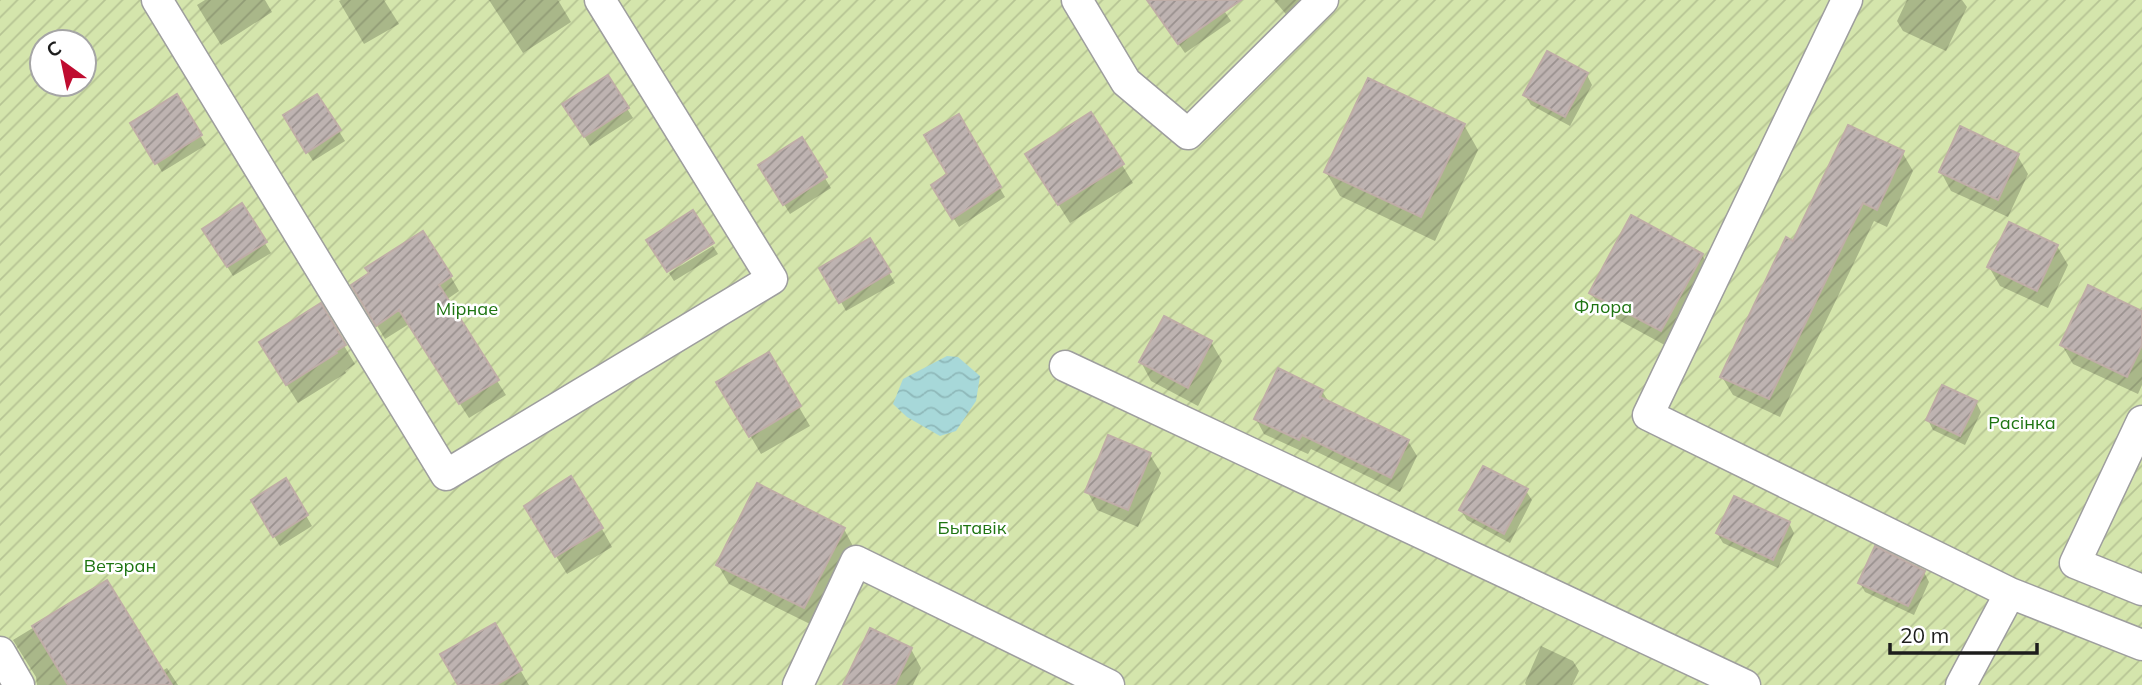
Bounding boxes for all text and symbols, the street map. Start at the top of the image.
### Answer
north arrow [28,28,98,98]
text: С [42,35,66,62]
park label: Флора [1574,295,1632,318]
park label: Мірнае [436,297,498,320]
park label: Расінка [1988,411,2056,434]
park label: Бытавік [938,516,1007,539]
park label: Ветэран [84,554,156,577]
scale bar [1890,612,2037,656]
text: 20 m [1900,622,1949,648]

